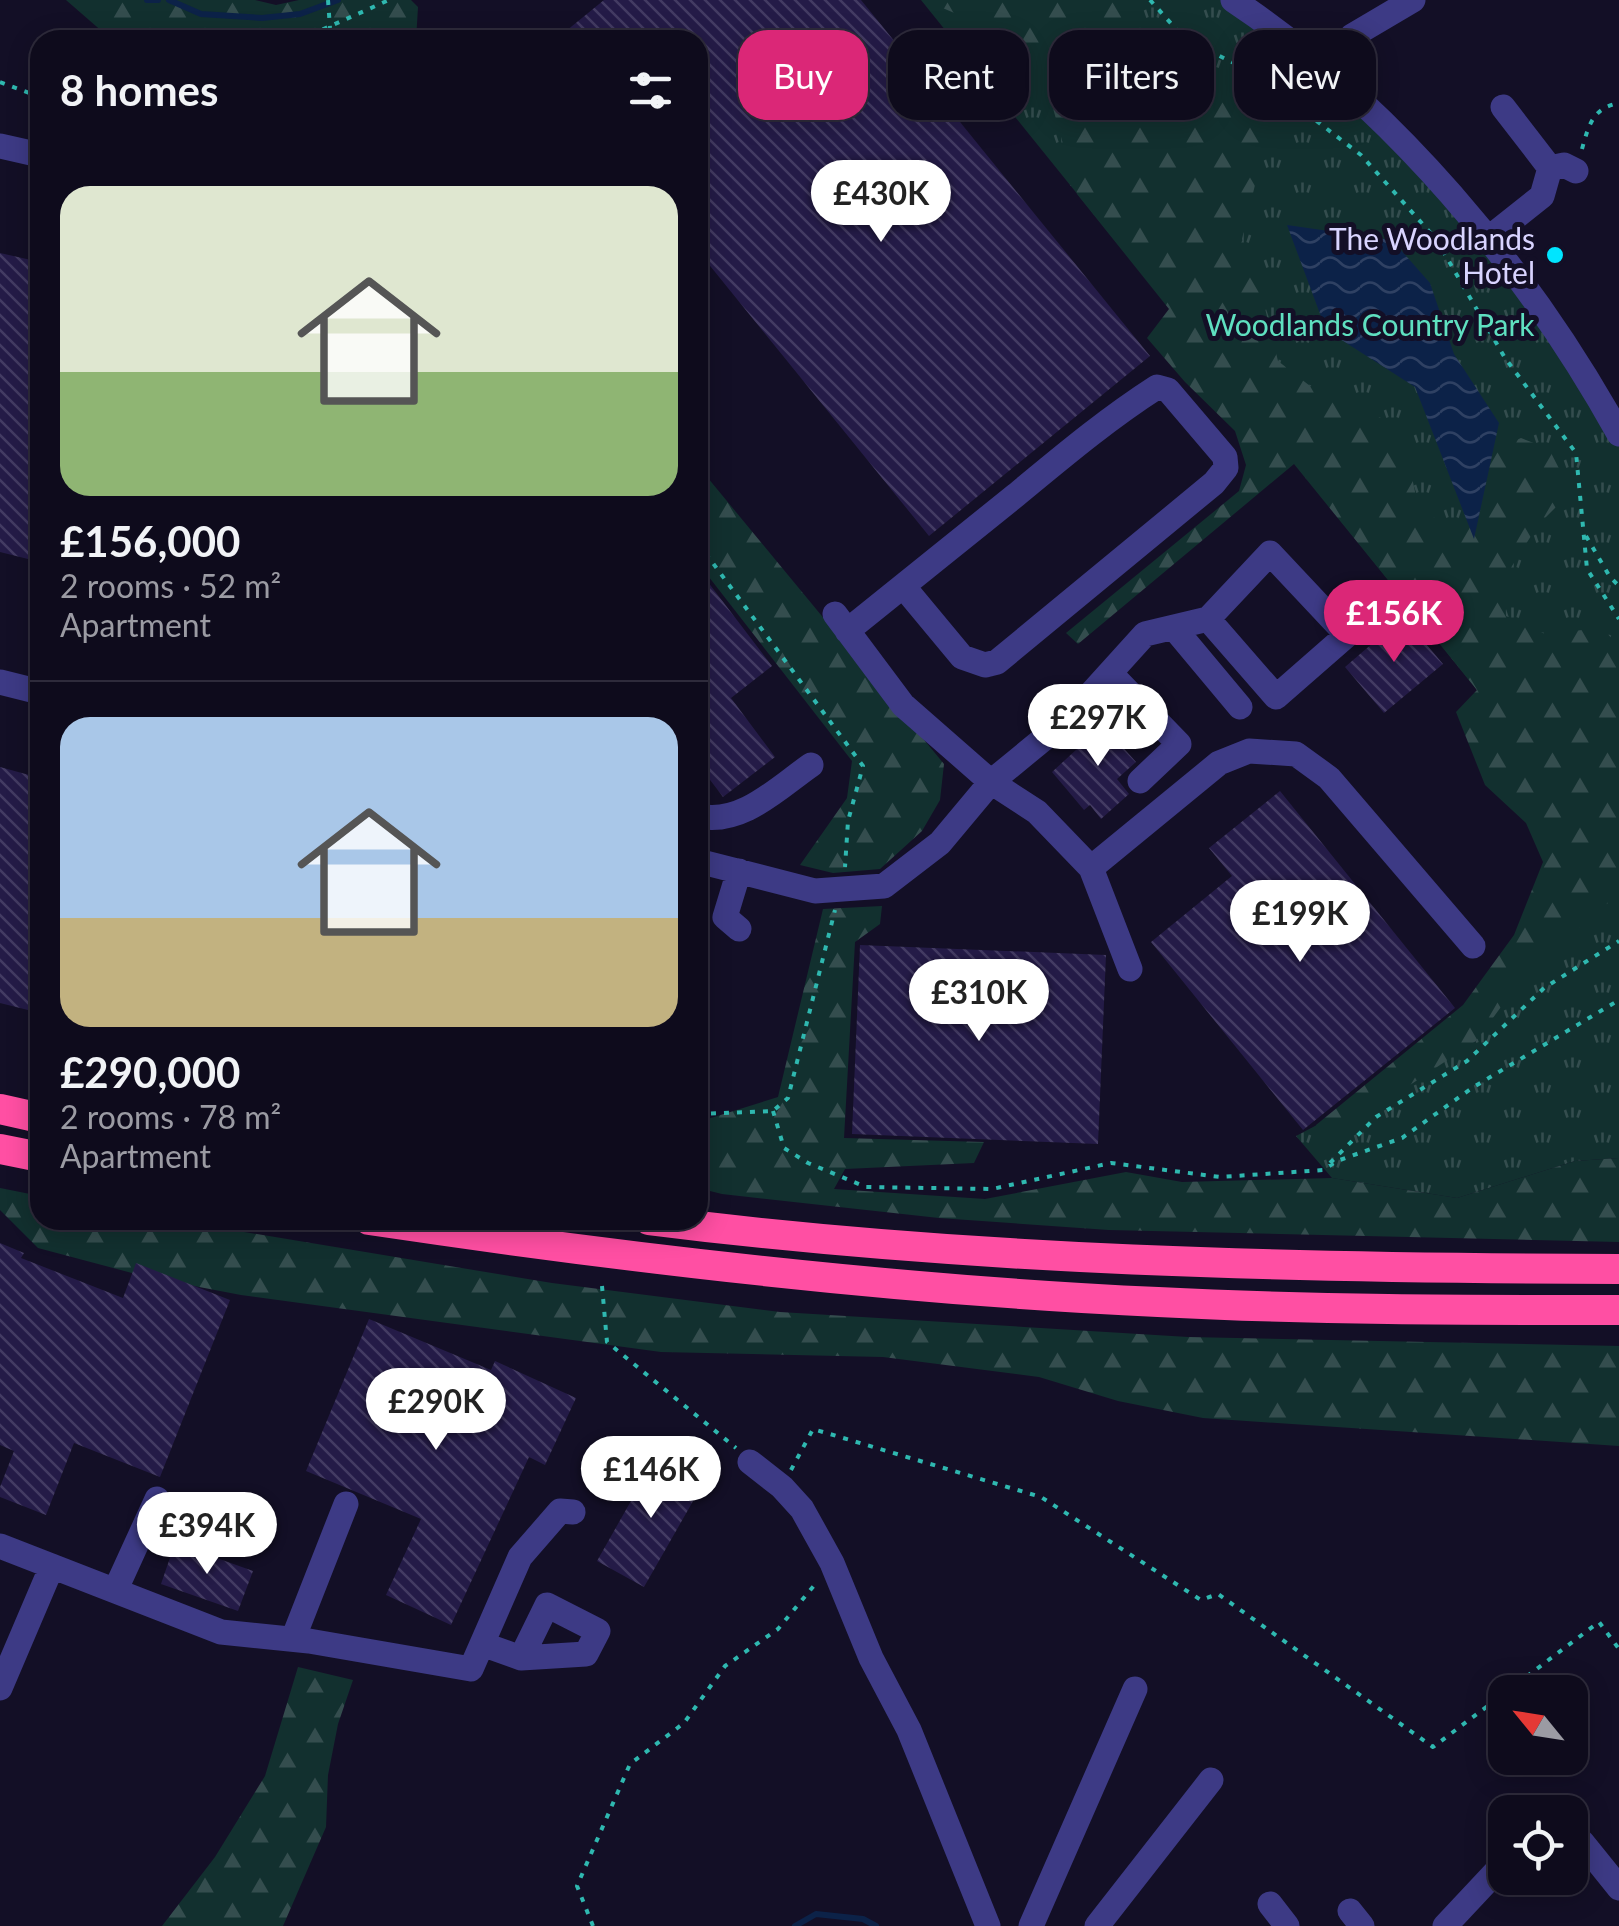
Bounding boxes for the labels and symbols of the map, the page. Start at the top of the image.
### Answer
pin: £430K [811,160,951,245]
place label: The Woodlands Hotel [1329,220,1535,290]
marker: The Woodlands Hotel [1544,244,1566,266]
park label: Woodlands Country Park [1205,306,1535,342]
pin: £156K [1324,580,1464,665]
pin: £297K [1028,684,1168,769]
pin: £199K [1230,880,1370,965]
pin: £310K [909,959,1049,1044]
pin: £290K [366,1368,506,1453]
pin: £146K [581,1436,721,1521]
pin: £394K [137,1492,277,1577]
north arrow [1488,1675,1588,1775]

